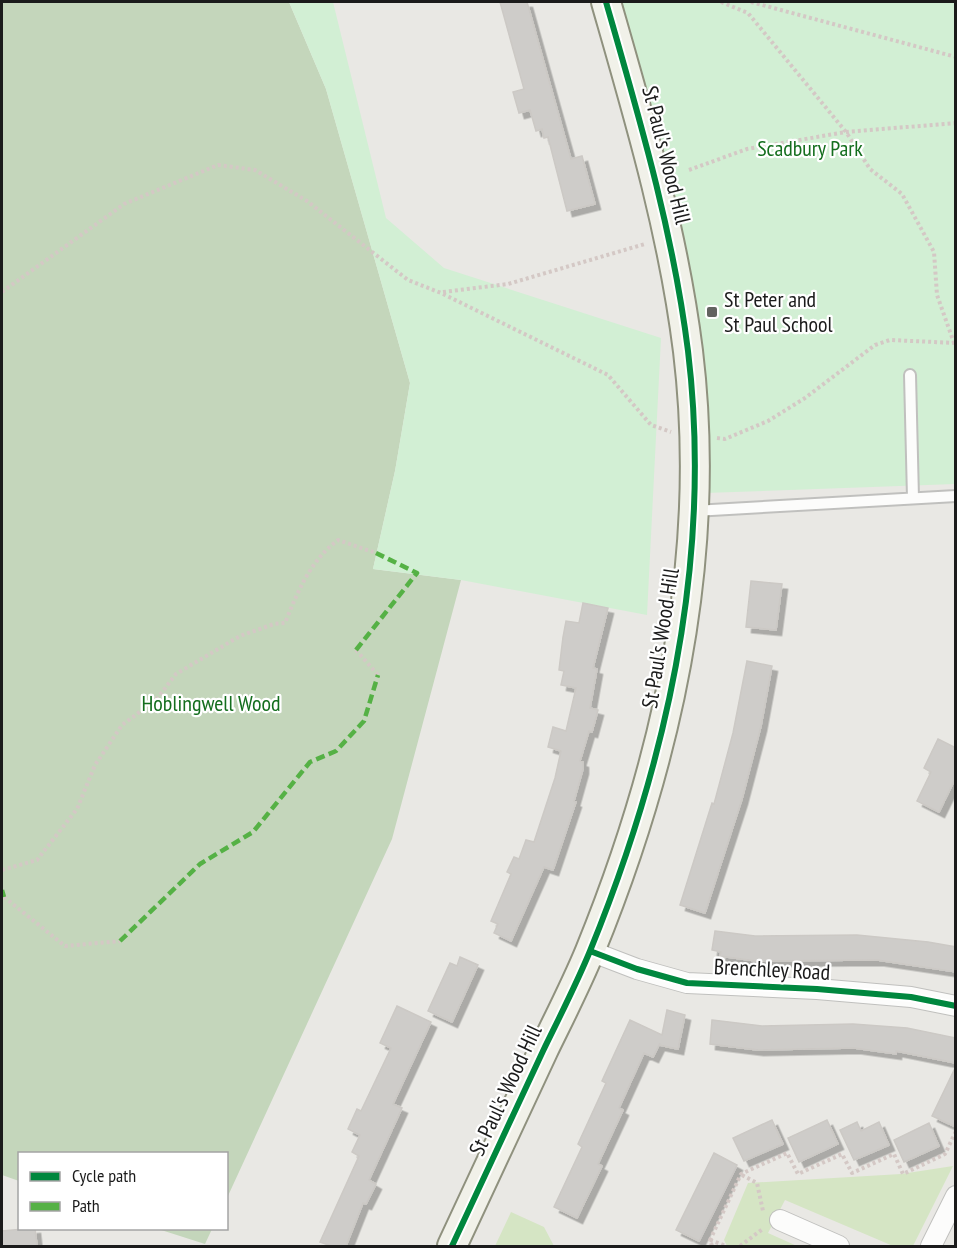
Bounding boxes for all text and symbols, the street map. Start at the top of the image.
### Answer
street label: St Paul's Wood Hill [636,83,698,228]
park label: Scadbury Park [757,134,863,162]
place label: St Peter and St Paul School [724,285,834,338]
marker: St Peter and St Paul School [705,305,719,319]
street label: St Paul's Wood Hill [635,565,685,710]
park label: Hoblingwell Wood [142,689,280,717]
street label: Brenchley Road [713,952,831,986]
street label: St Paul's Wood Hill [462,1019,548,1160]
legend [18,1152,228,1230]
text: Cycle path [72,1164,136,1187]
text: Path [72,1194,100,1217]

